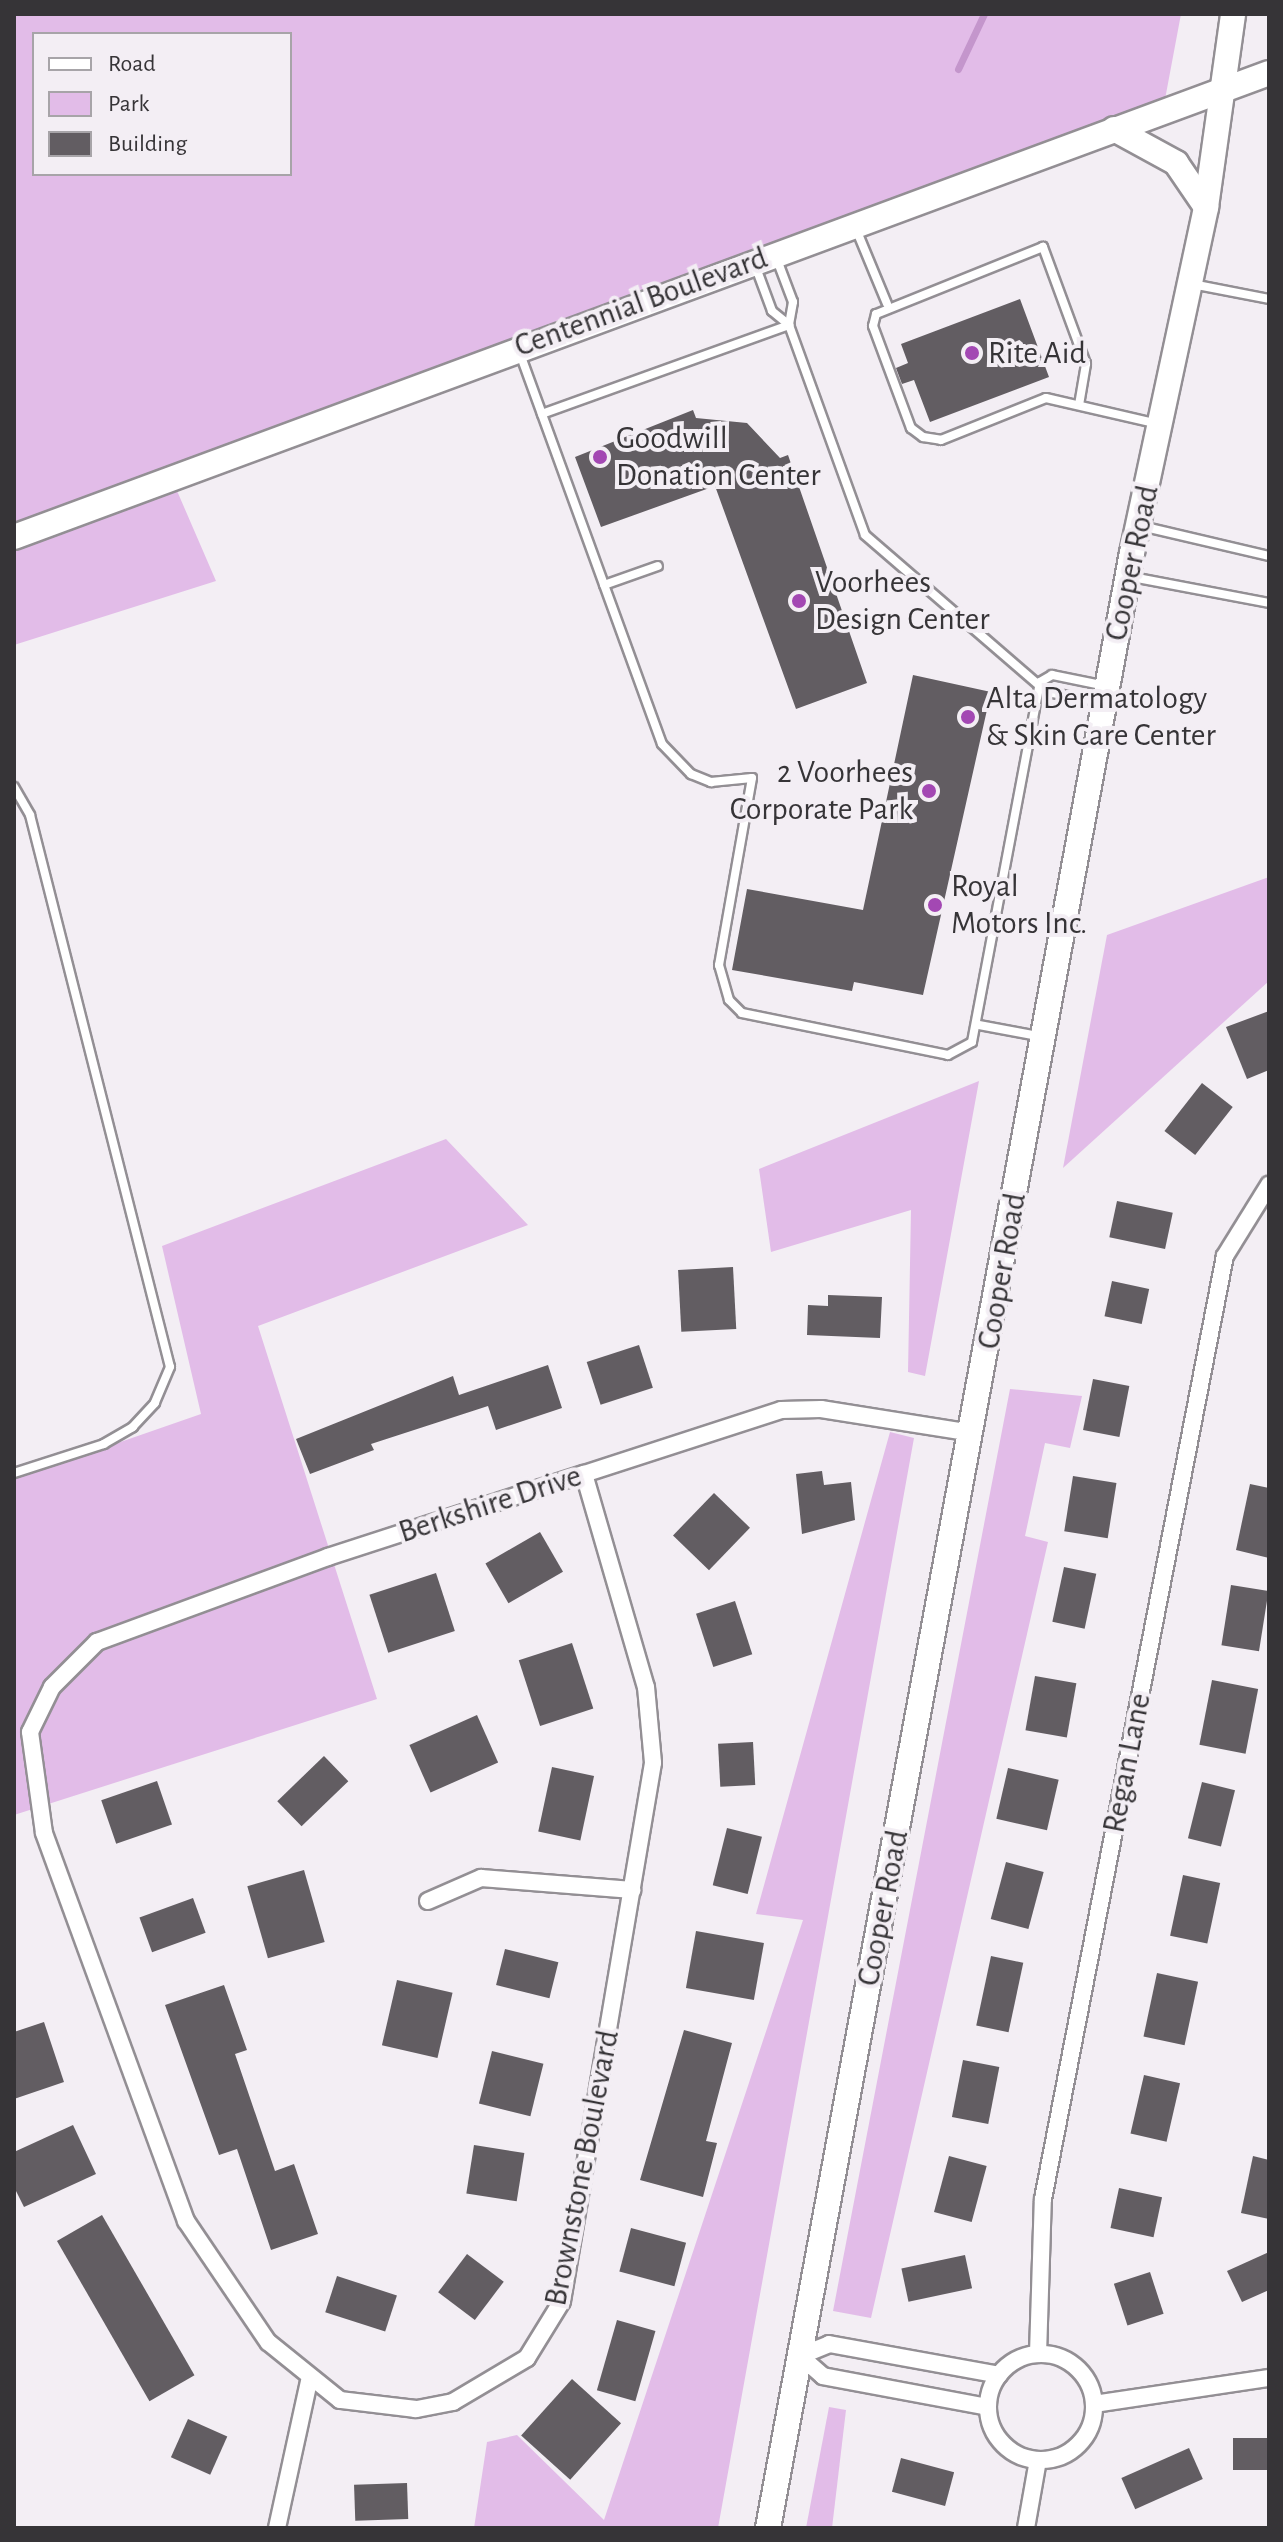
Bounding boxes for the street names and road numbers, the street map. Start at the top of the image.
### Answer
street label: Centennial Boulevard [509,238,773,366]
street label: Cooper Road [1097,482,1167,644]
street label: Cooper Road [969,1190,1035,1352]
street label: Berkshire Drive [394,1456,586,1552]
street label: Regan Lane [1095,1690,1159,1836]
street label: Cooper Road [849,1827,917,1989]
street label: Brownstone Boulevard [536,2027,628,2309]

